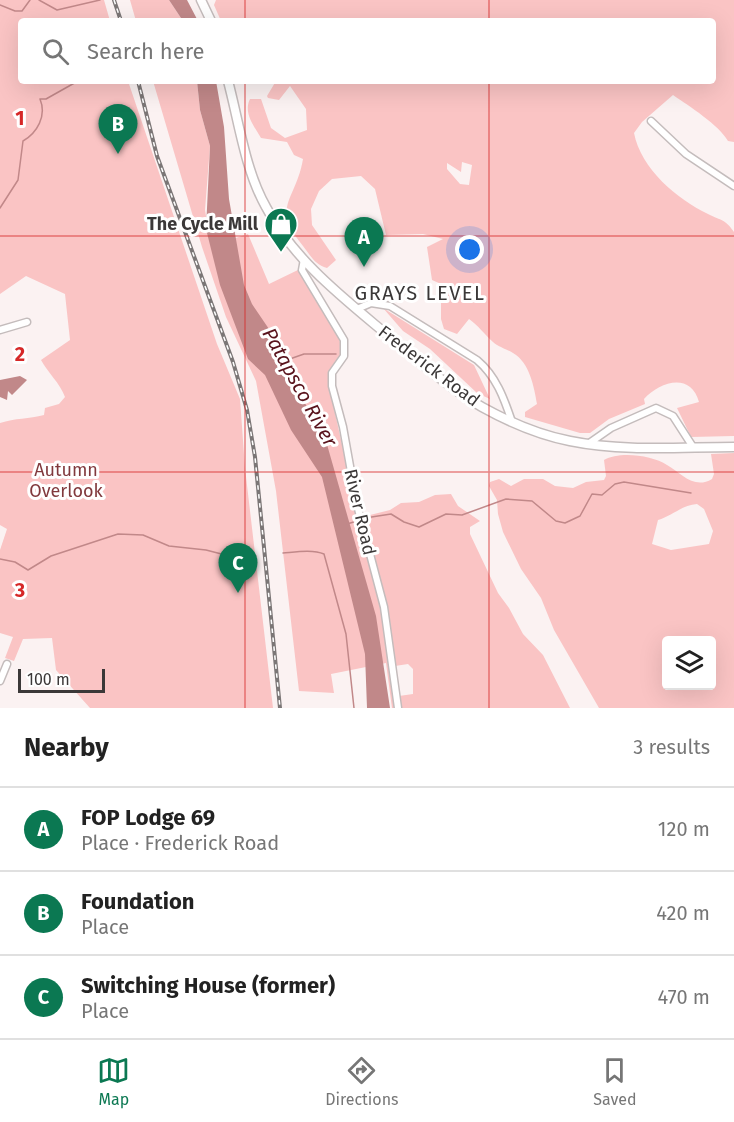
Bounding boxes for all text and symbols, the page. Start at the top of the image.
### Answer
search box [18,18,716,84]
icon: search [39,35,72,68]
text: Search here [87,38,205,65]
pin: B [98,104,138,154]
text: 1 [15,106,25,130]
shop icon: The Cycle Mill [263,206,299,253]
place label: The Cycle Mill [147,213,259,235]
pin: A [344,218,384,267]
your location [455,235,484,264]
district label: GRAYS LEVEL [355,281,485,305]
street label: Frederick Road [374,321,484,411]
water label: Patapsco River [257,323,343,452]
text: 2 [15,342,25,366]
park label: Autumn Overlook [29,459,103,502]
street label: River Road [339,467,381,557]
pin: C [218,544,258,593]
text: 3 [14,578,25,602]
map controls [662,636,716,690]
button: layers [662,636,716,690]
scale bar [18,666,105,694]
text: 100 m [27,670,70,689]
text: Nearby [24,732,109,763]
text: 3 results [633,735,710,759]
text: FOP Lodge 69 [81,804,215,831]
text: A [38,817,49,841]
text: 120 m [658,817,710,841]
text: Place · Frederick Road [81,831,279,855]
text: Foundation [81,888,195,915]
text: B [37,901,50,925]
text: 420 m [656,901,710,925]
text: Place [81,915,129,939]
text: Switching House (former) [81,972,335,999]
text: C [38,985,49,1009]
text: 470 m [658,985,710,1009]
text: Place [81,999,129,1023]
tab: Map [97,1054,130,1109]
tab: Directions [325,1054,399,1109]
tab: Saved [593,1054,637,1109]

